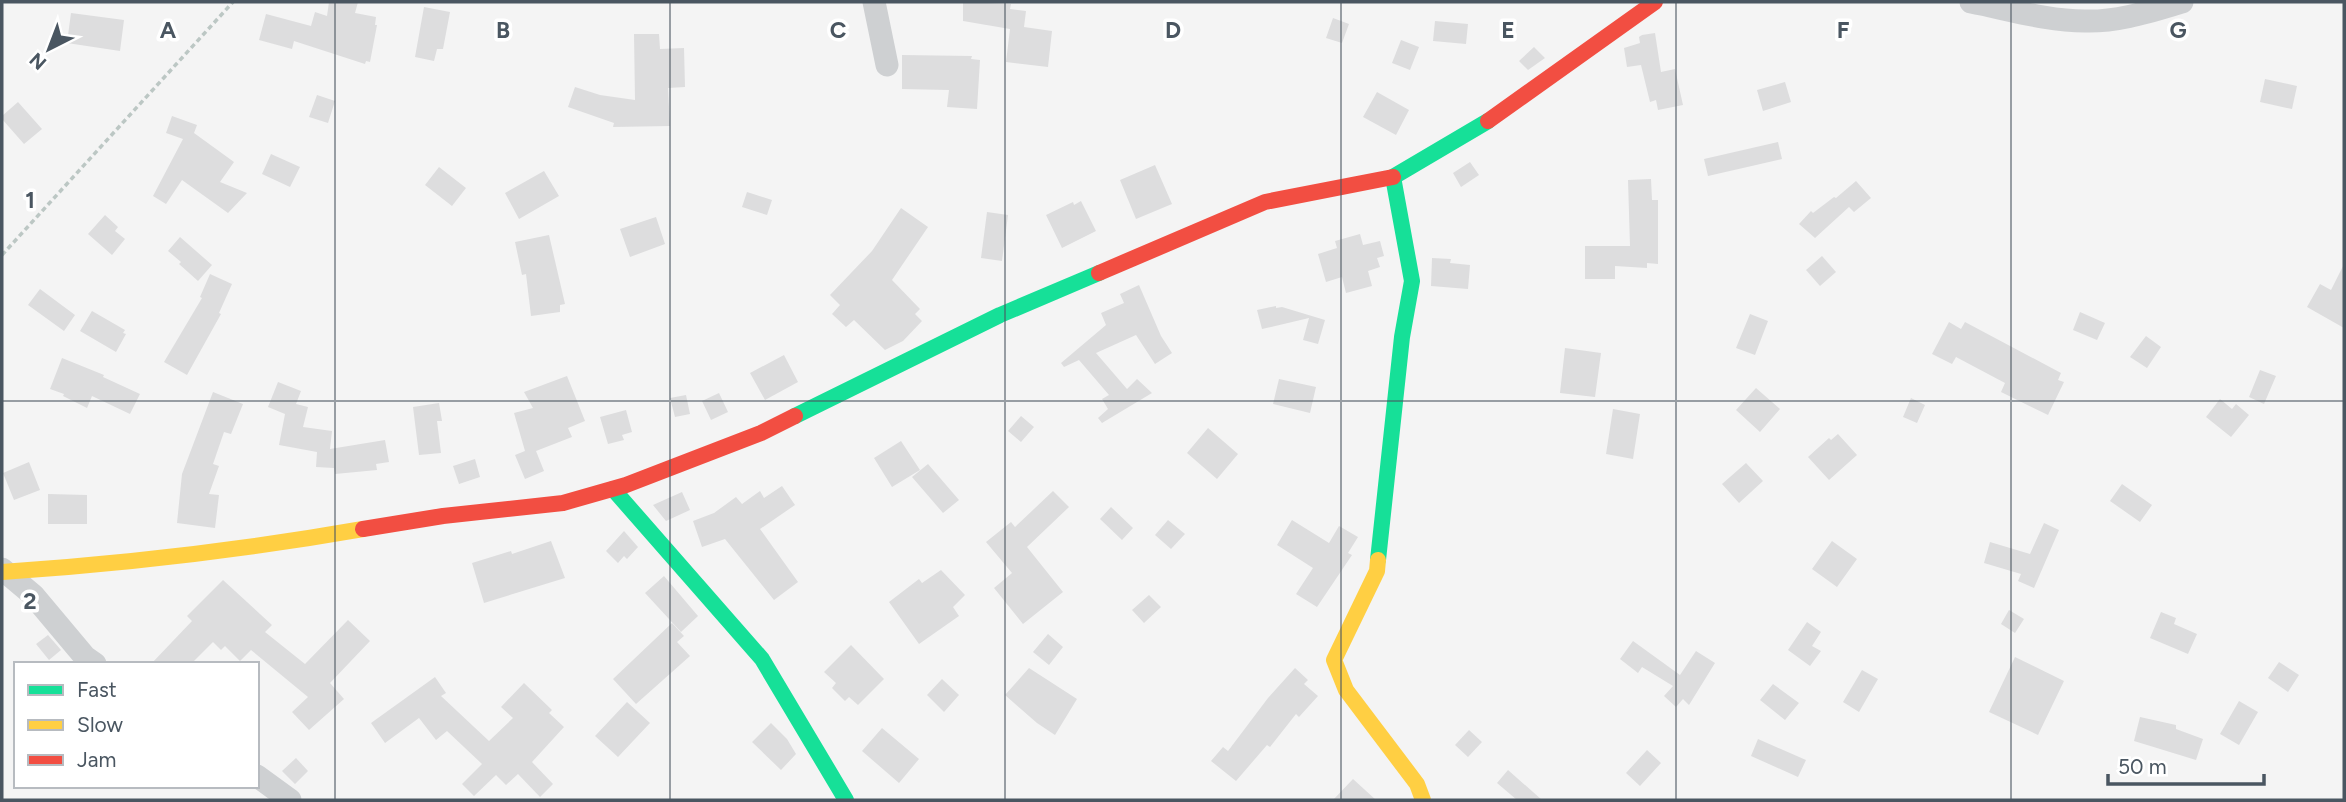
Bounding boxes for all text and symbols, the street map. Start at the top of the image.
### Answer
north arrow [14,14,84,84]
text: A [160,16,177,44]
text: B [496,16,510,44]
text: C [830,16,847,44]
text: D [1165,16,1181,44]
text: E [1501,16,1515,44]
text: F [1837,16,1850,44]
text: G [2169,16,2187,44]
text: N [25,48,51,75]
text: 1 [25,186,35,214]
text: 2 [23,587,37,615]
legend [14,662,259,788]
text: Fast [77,677,117,702]
text: Slow [77,712,123,737]
scale bar [2108,742,2264,786]
text: Jam [77,747,116,772]
text: 50 m [2118,754,2167,779]

